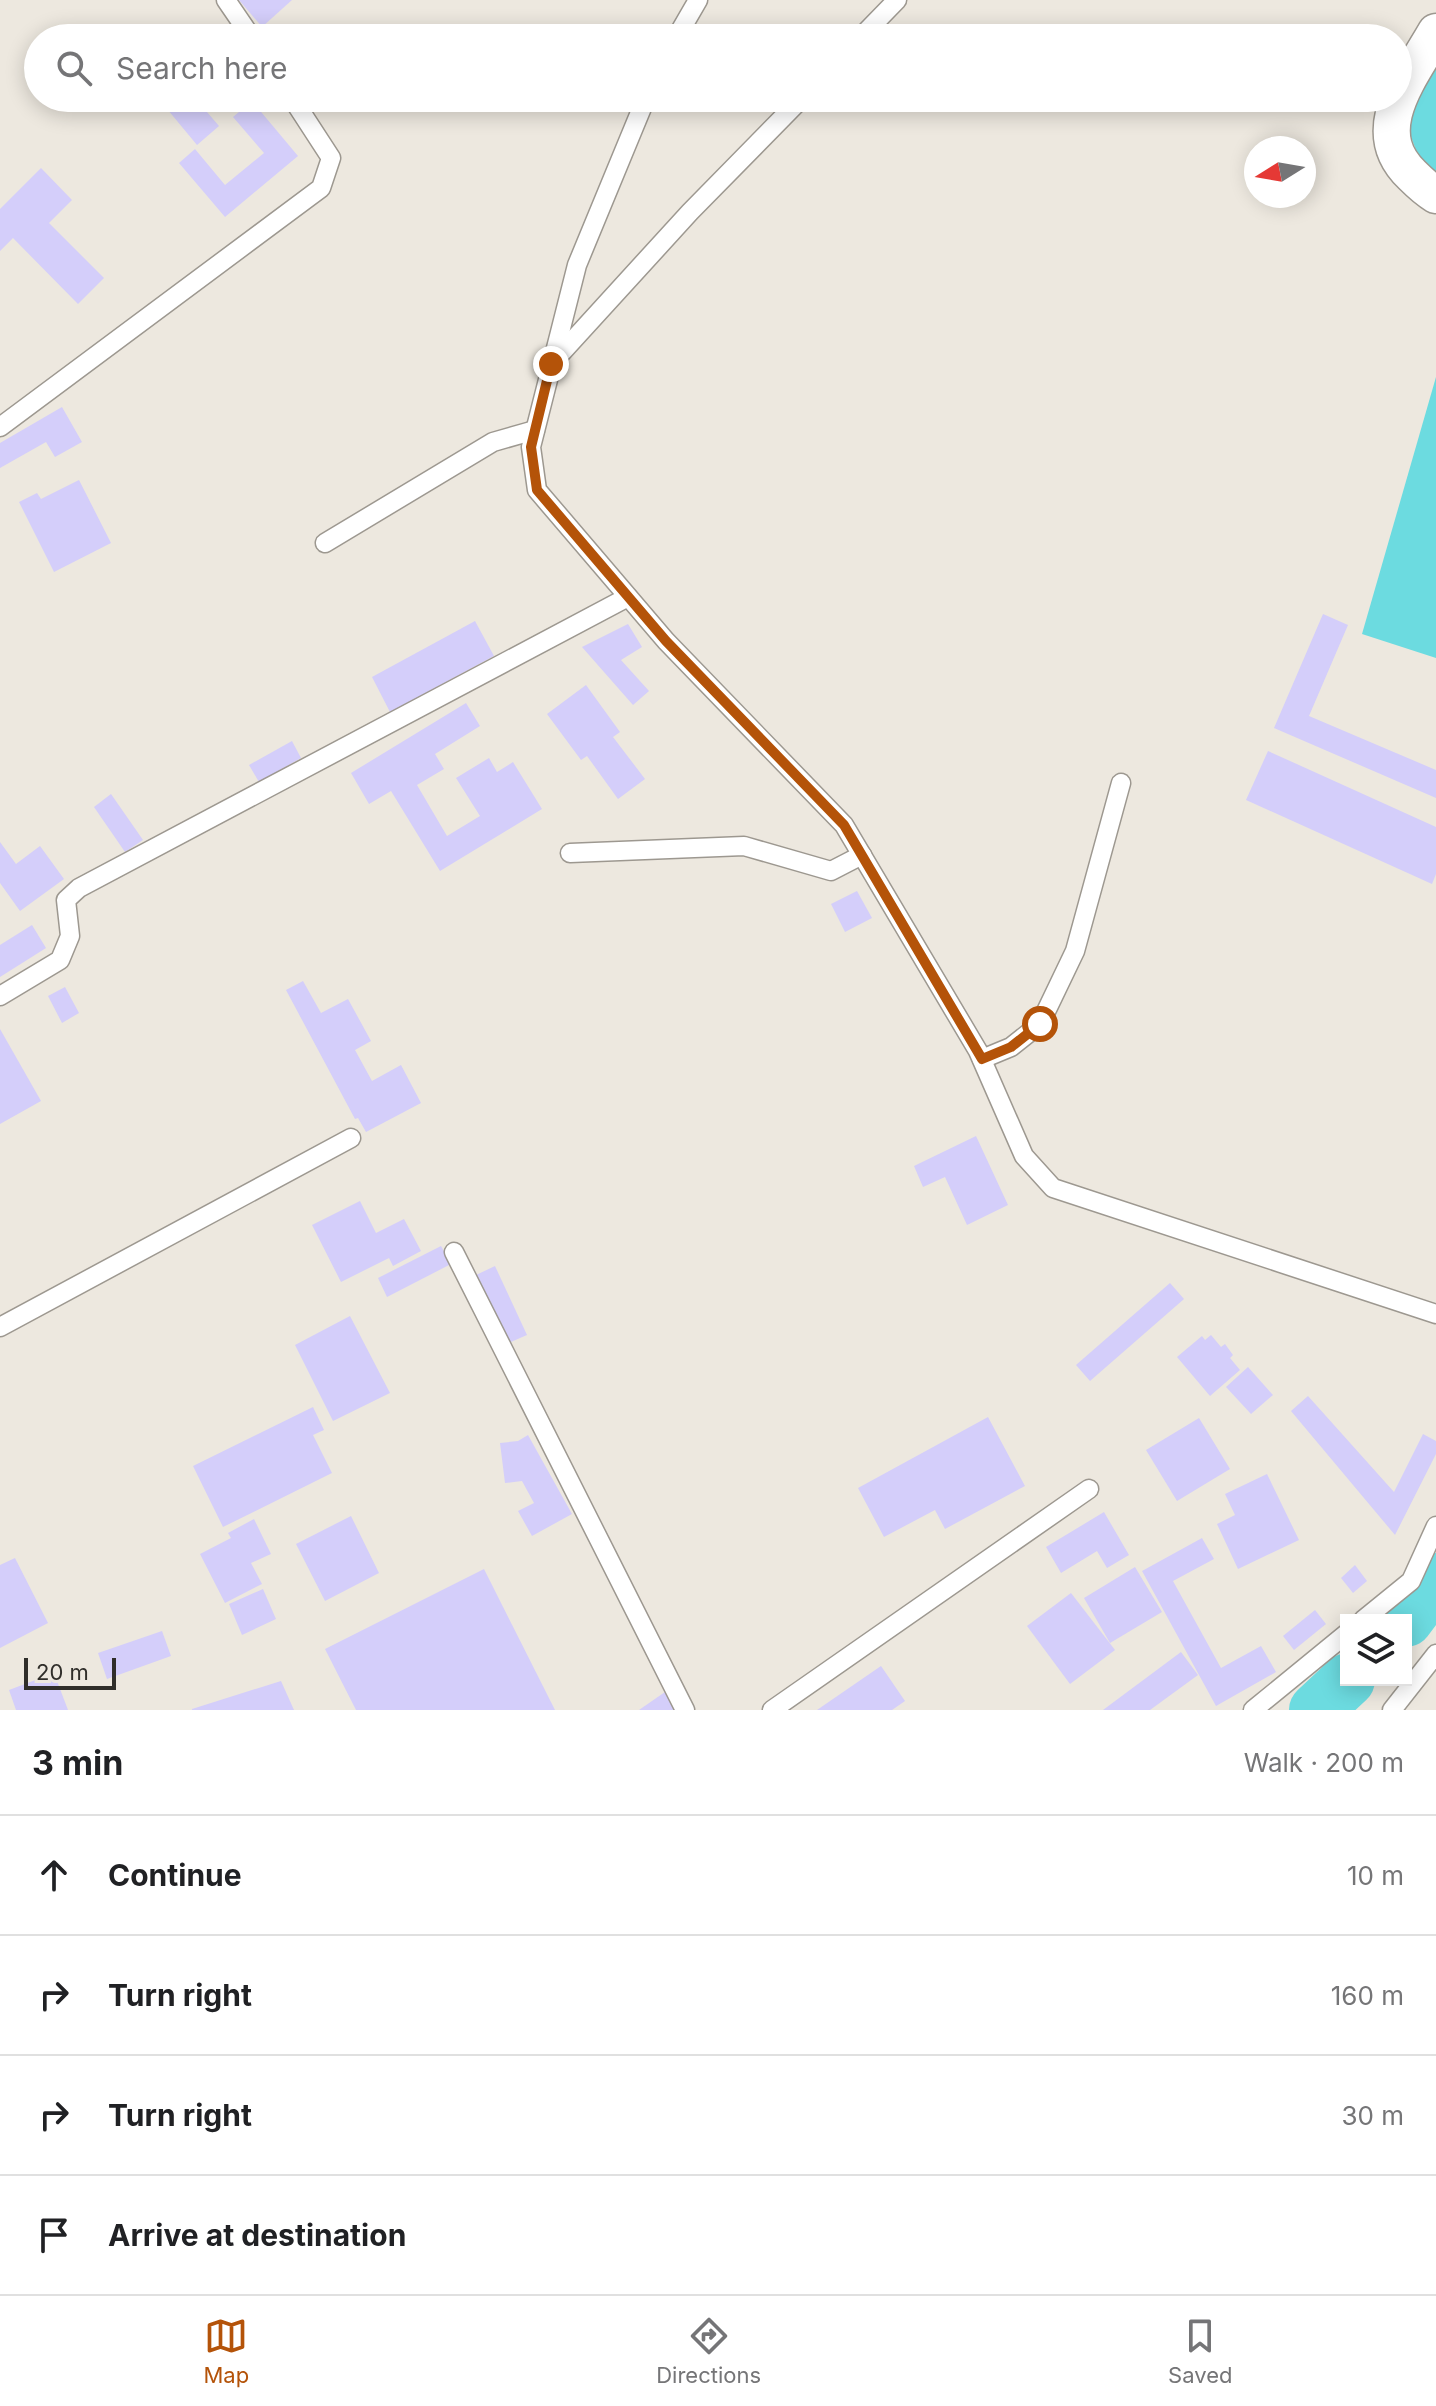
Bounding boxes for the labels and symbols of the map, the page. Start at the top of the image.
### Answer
north arrow [1244,136,1316,208]
route end [533,346,569,382]
route start [1022,1006,1058,1042]
scale bar [24,1654,116,1690]

